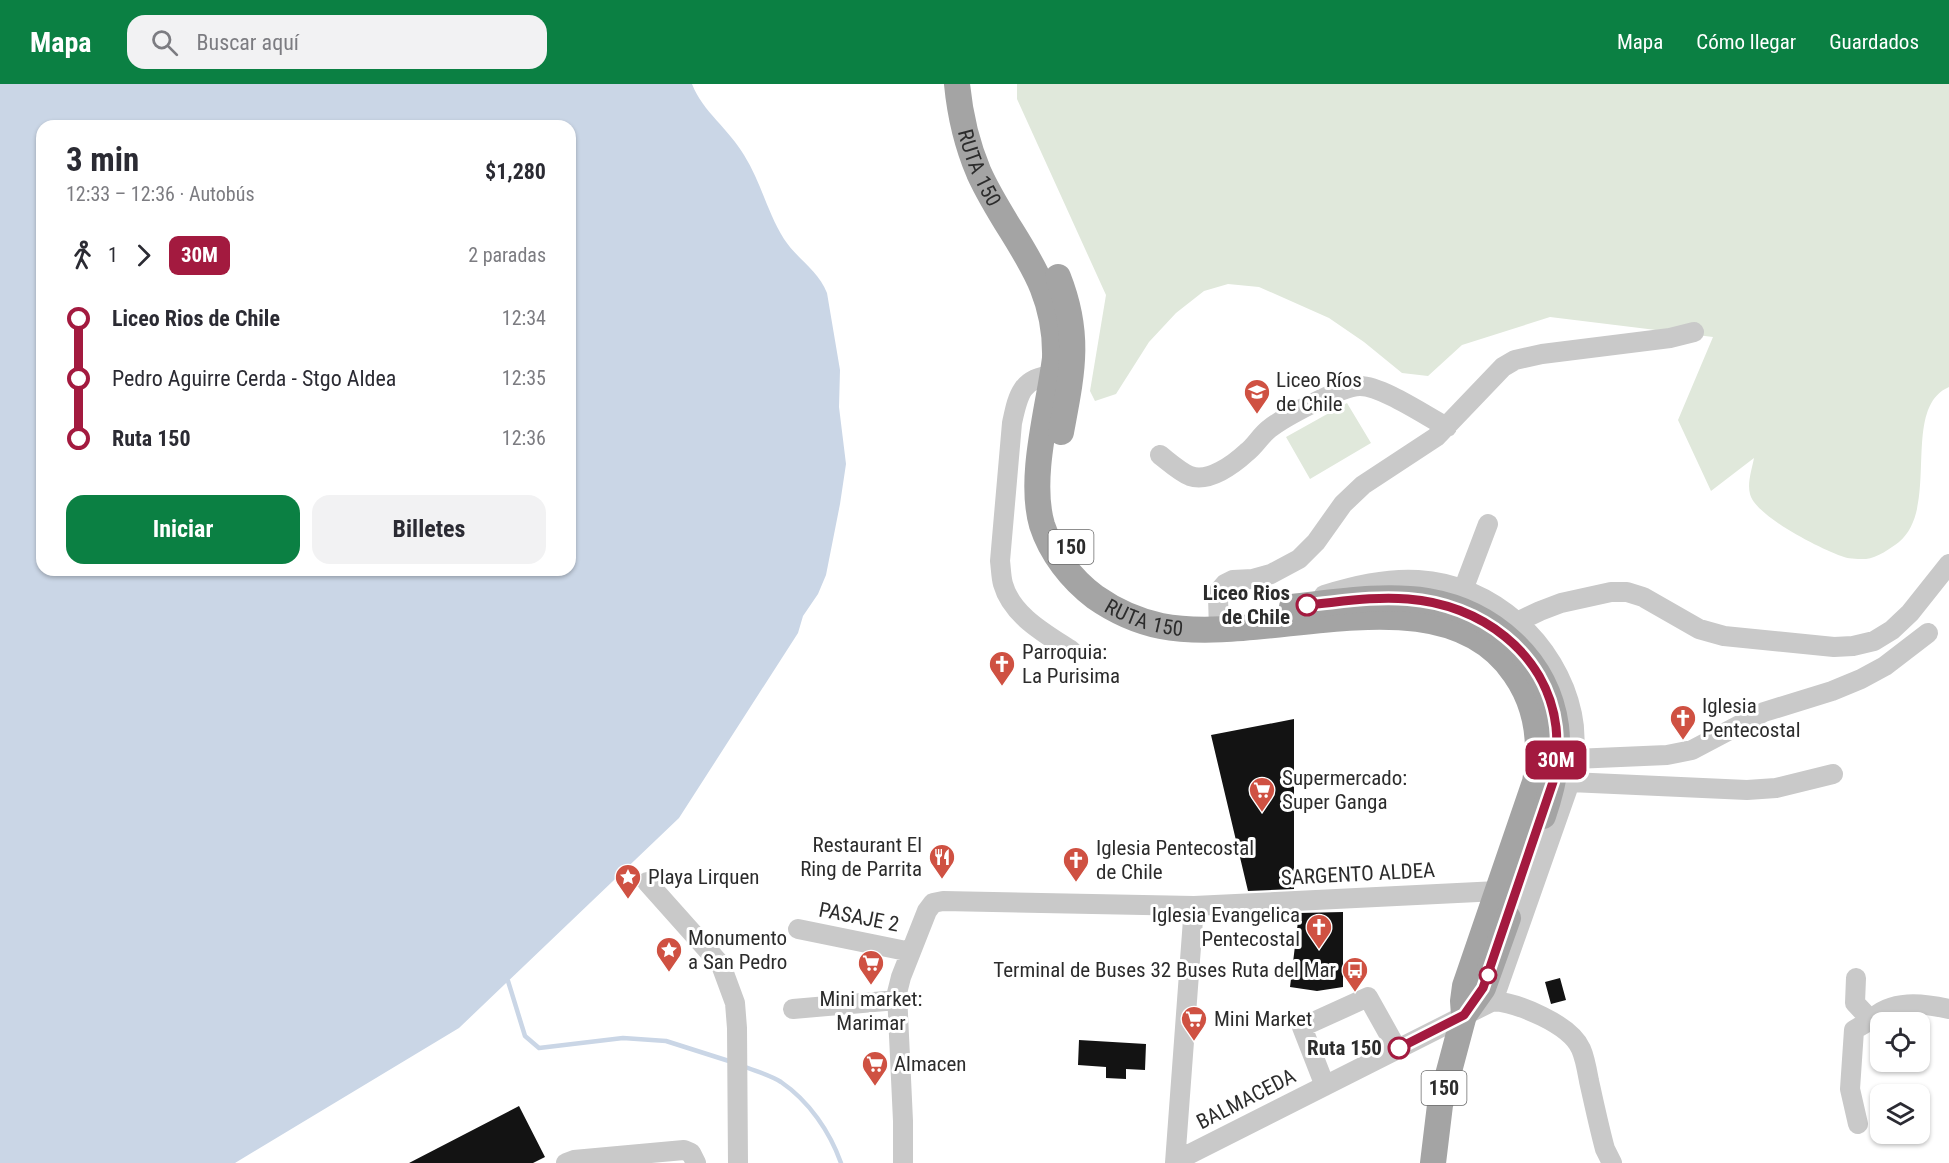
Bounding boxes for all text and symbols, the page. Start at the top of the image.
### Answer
search box [127,15,547,69]
text: Mapa [30,26,91,59]
icon: search [148,26,181,59]
text: Buscar aquí [196,30,299,55]
text: Mapa [1617,30,1663,54]
text: Cómo llegar [1696,30,1796,54]
text: Guardados [1829,30,1919,54]
street label: RUTA 150 [953,127,1006,211]
text: 3 min [66,140,139,179]
text: $1,280 [485,159,546,184]
text: 12:33 – 12:36 · Autobús [66,182,255,206]
icon: walk [66,239,99,272]
icon: forward [127,239,160,272]
text: 1 [108,243,118,267]
text: 30M [181,243,218,267]
text: 2 paradas [468,243,546,267]
text: Liceo Rios de Chile [112,306,280,331]
text: 12:34 [502,306,546,330]
text: Pedro Aguirre Cerda - Stgo Aldea [112,366,396,391]
text: 12:35 [502,366,546,390]
place label: Liceo Ríos de Chile [1276,368,1362,416]
school or university icon: Liceo Ríos de Chile [1242,377,1272,415]
text: Ruta 150 [112,426,191,451]
text: 12:36 [502,426,546,450]
button: Iniciar [66,495,300,564]
button: Billetes [312,495,546,564]
road number: 150 [1048,530,1094,564]
place label: Liceo Rios de Chile [1203,581,1290,629]
street label: RUTA 150 [1101,594,1184,641]
marker: Liceo Rios de Chile [1296,594,1318,616]
place label: Parroquia: La Purisima [1022,640,1120,688]
church icon: Parroquia: La Purisima [987,649,1017,687]
place label: Iglesia Pentecostal [1702,694,1801,742]
church icon: Iglesia Pentecostal [1668,703,1698,741]
line badge: 30M [1522,740,1590,780]
text: 30M [1537,748,1575,772]
place label: Supermercado: Super Ganga [1282,766,1407,814]
supermarket icon: Supermercado: Super Ganga [1247,775,1277,813]
place label: Restaurant El Ring de Parrita [800,833,922,881]
place label: Iglesia Pentecostal de Chile [1096,836,1254,884]
restaurant icon: Restaurant El Ring de Parrita [927,842,957,880]
church icon: Iglesia Pentecostal de Chile [1061,845,1091,883]
street label: SARGENTO ALDEA [1280,858,1436,890]
place icon: Playa Lirquen [613,862,643,900]
place label: Playa Lirquen [648,865,760,889]
street label: PASAJE 2 [817,897,901,937]
place label: Iglesia Evangelica Pentecostal [1152,903,1300,951]
church icon: Iglesia Evangelica Pentecostal [1304,912,1334,950]
place label: Monumento a San Pedro [688,926,787,974]
place icon: Monumento a San Pedro [654,935,684,973]
supermarket icon: Mini market: Marimar [856,948,886,986]
bus stop icon: Terminal de Buses 32 Buses Ruta del Mar [1340,955,1370,993]
place label: Terminal de Buses 32 Buses Ruta del Mar [993,958,1336,982]
unlabelled marker [1479,966,1497,984]
place label: Mini market: Marimar [820,987,922,1035]
supermarket icon: Mini Market [1179,1004,1209,1042]
place label: Mini Market [1214,1007,1312,1031]
map controls [1870,1012,1930,1144]
button: locate [1870,1012,1930,1072]
place label: Ruta 150 [1307,1036,1382,1060]
marker: Ruta 150 [1388,1037,1410,1059]
supermarket icon: Almacen [860,1049,890,1087]
place label: Almacen [894,1052,967,1076]
street label: BALMACEDA [1193,1064,1299,1134]
road number: 150 [1422,1071,1466,1105]
button: layers [1870,1084,1930,1144]

